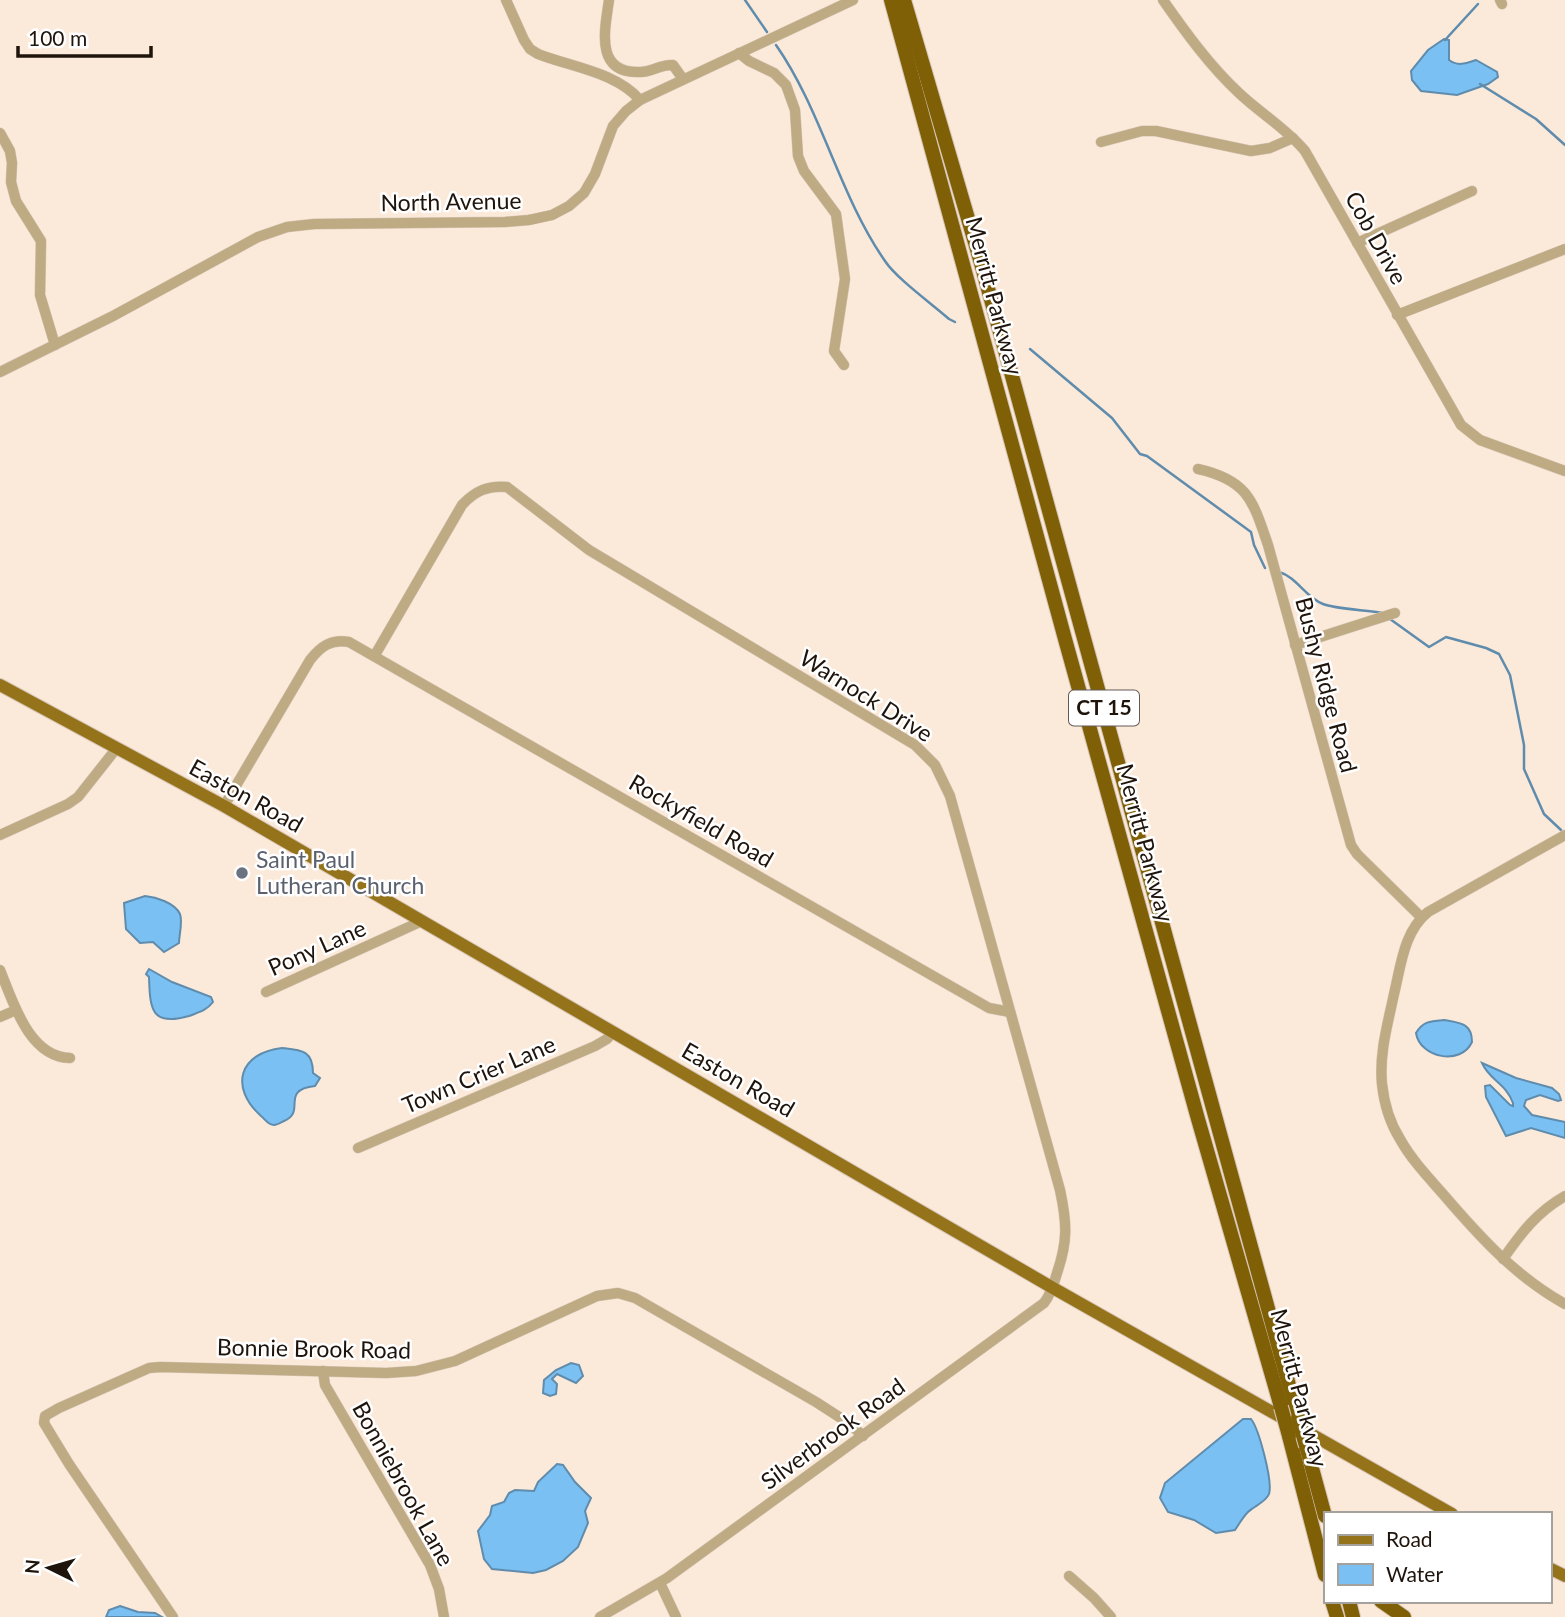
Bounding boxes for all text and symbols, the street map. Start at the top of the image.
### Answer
scale bar [18,14,150,58]
text: 100 m [28,25,87,50]
street label: North Avenue [380,186,522,216]
street label: Cob Drive [1340,186,1414,289]
street label: Merritt Parkway [960,213,1030,378]
street label: Bushy Ridge Road [1290,594,1364,776]
street label: Warnock Drive [795,643,938,747]
road number: CT 15 [1069,690,1139,726]
street label: Easton Road [185,752,308,838]
street label: Merritt Parkway [1111,760,1181,925]
street label: Rockyfield Road [624,768,779,873]
place label: Saint Paul Lutheran Church [256,845,424,899]
marker: Saint Paul Lutheran Church [234,865,250,881]
street label: Pony Lane [263,913,370,981]
street label: Town Crier Lane [398,1029,559,1119]
street label: Easton Road [677,1036,800,1123]
street label: Merritt Parkway [1265,1305,1335,1470]
street label: Bonnie Brook Road [217,1332,411,1364]
street label: Silverbrook Road [755,1372,910,1495]
street label: Bonniebrook Lane [347,1396,461,1571]
legend [1324,1512,1551,1603]
text: Road [1386,1526,1433,1551]
north arrow [14,1533,84,1603]
text: N [19,1558,44,1575]
text: Water [1386,1561,1443,1586]

